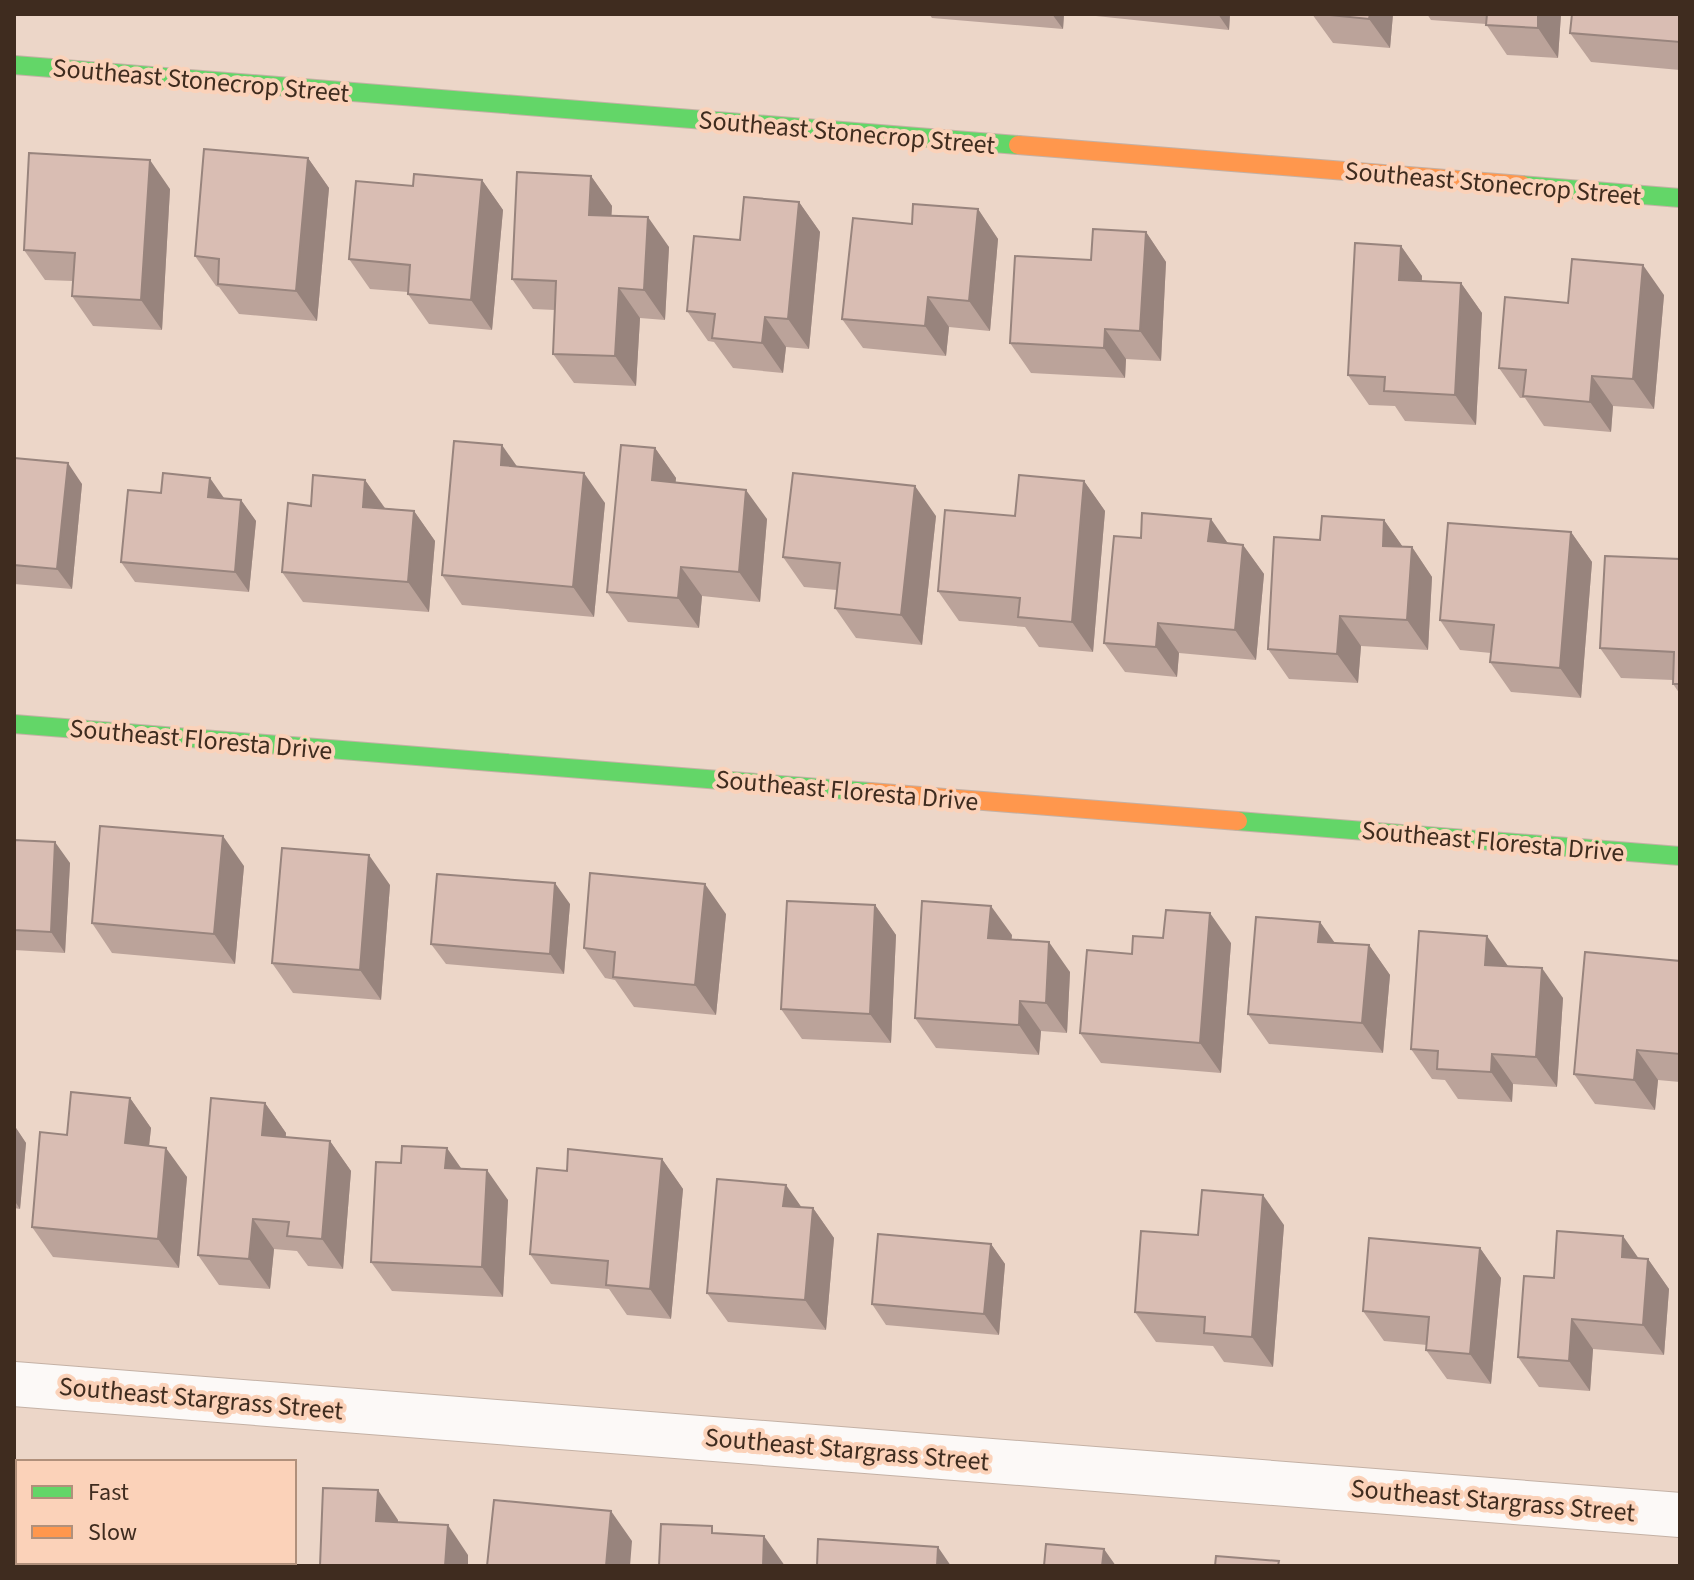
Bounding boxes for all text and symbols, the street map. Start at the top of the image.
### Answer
street label: Southeast Stonecrop Street [51,49,351,112]
street label: Southeast Stonecrop Street [697,101,997,164]
street label: Southeast Stonecrop Street [1343,152,1643,215]
street label: Southeast Floresta Drive [68,710,334,769]
street label: Southeast Floresta Drive [714,761,980,820]
street label: Southeast Floresta Drive [1360,812,1626,871]
street label: Southeast Stargrass Street [57,1368,345,1429]
street label: Southeast Stargrass Street [703,1419,991,1480]
legend [16,1460,296,1564]
street label: Southeast Stargrass Street [1349,1470,1637,1531]
text: Fast [88,1475,129,1510]
text: Slow [88,1515,137,1550]

